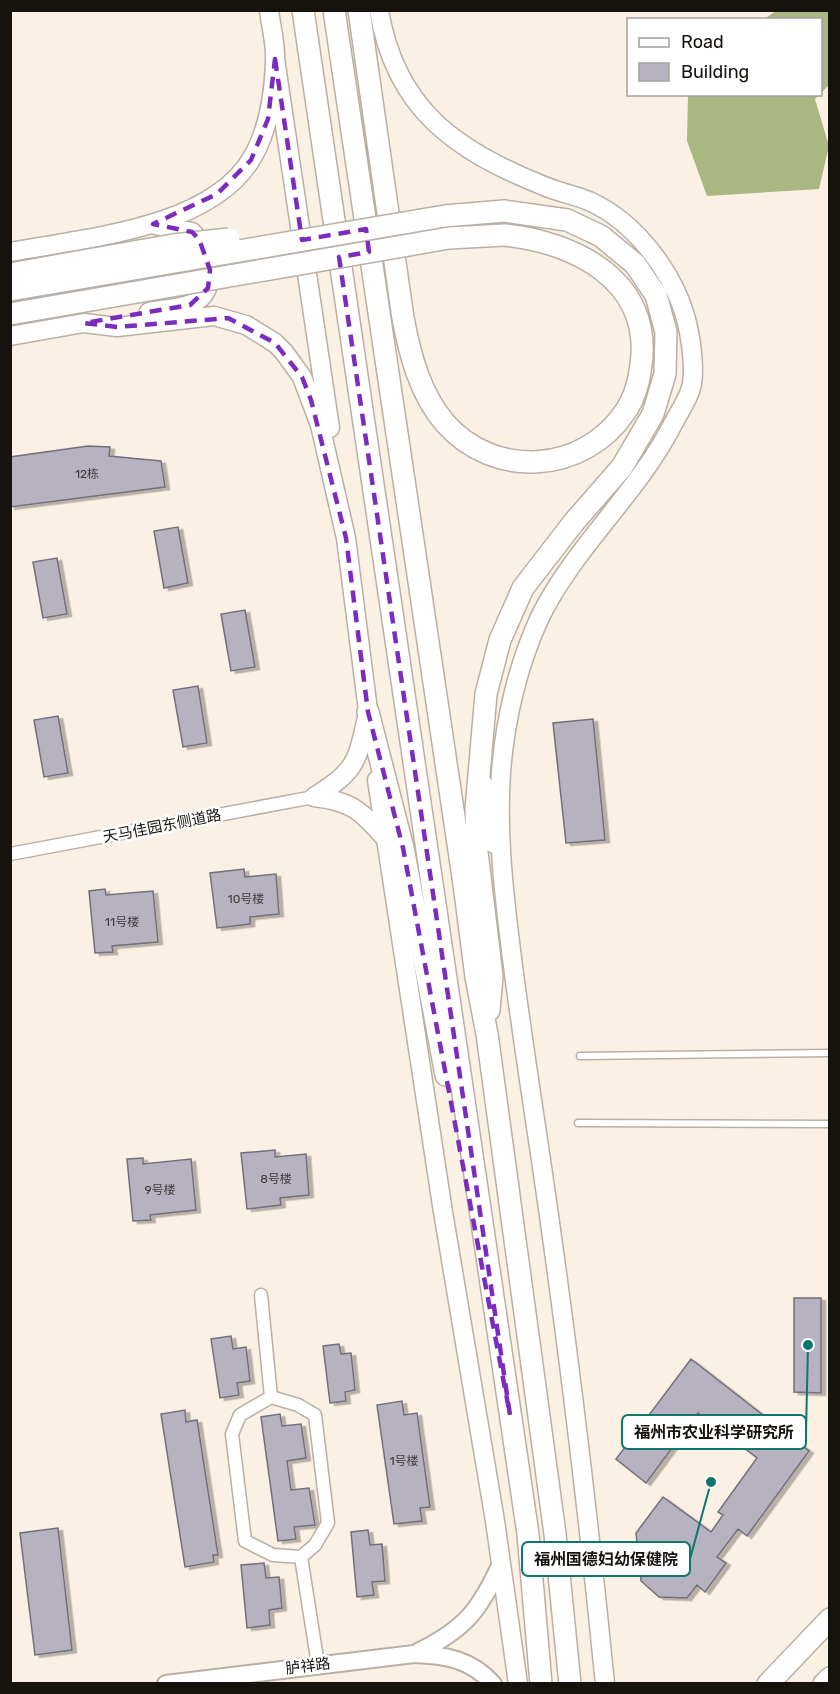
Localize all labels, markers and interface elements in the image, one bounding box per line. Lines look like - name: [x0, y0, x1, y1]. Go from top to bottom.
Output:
- legend: [627, 18, 822, 96]
- text: Road: [681, 31, 724, 53]
- text: Building: [681, 61, 749, 83]
- house number: 12栋: [75, 467, 99, 481]
- street label: 天马佳园东侧道路: [101, 806, 223, 846]
- house number: 10号楼: [228, 892, 264, 906]
- house number: 11号楼: [105, 915, 139, 929]
- house number: 8号楼: [260, 1172, 292, 1186]
- house number: 9号楼: [144, 1183, 176, 1197]
- callout: 福州市农业科学研究所: [622, 1415, 806, 1449]
- text: 福州市农业科学研究所: [634, 1423, 794, 1442]
- house number: 1号楼: [389, 1454, 419, 1468]
- callout: 福州国德妇幼保健院: [522, 1542, 690, 1576]
- text: 福州国德妇幼保健院: [534, 1550, 678, 1569]
- street label: 胪祥路: [285, 1654, 331, 1678]

